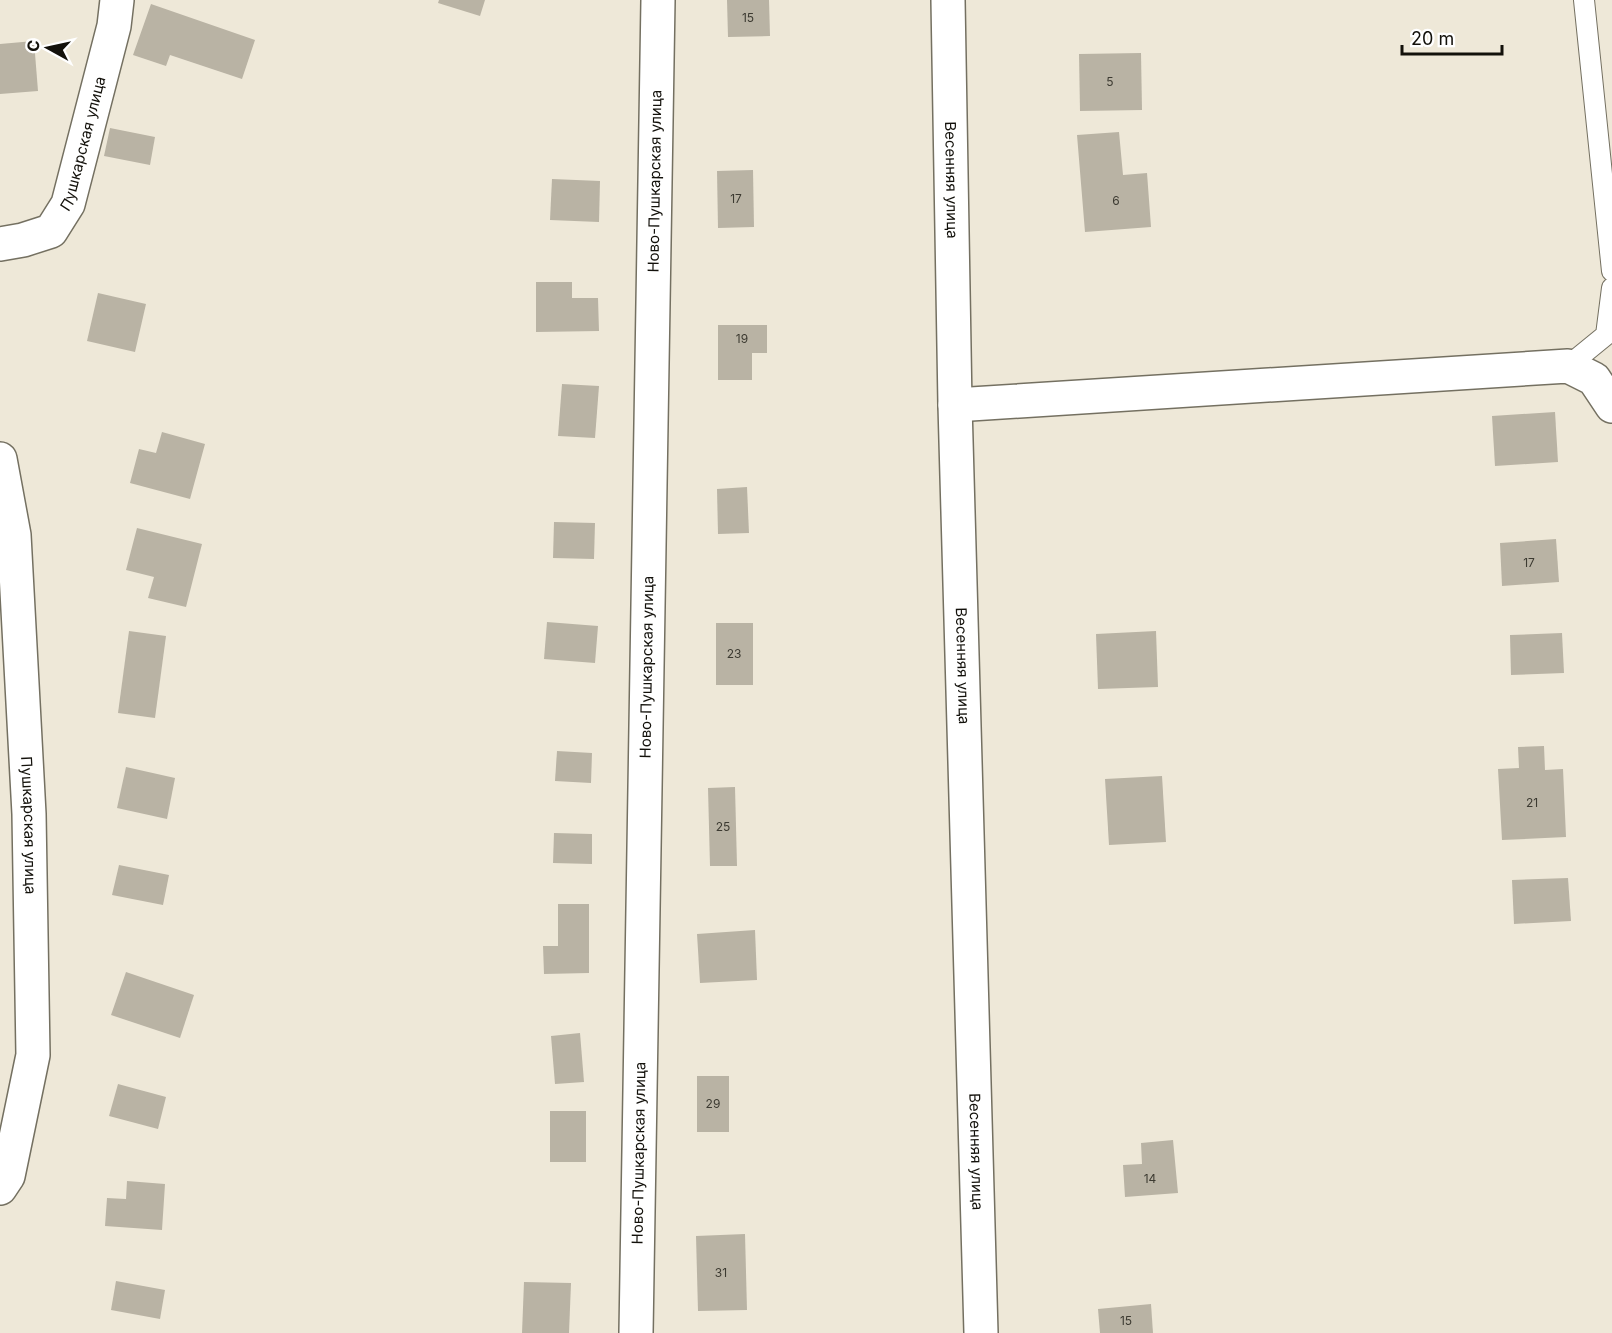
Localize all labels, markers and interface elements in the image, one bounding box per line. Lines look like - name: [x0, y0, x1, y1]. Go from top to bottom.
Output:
- house number: 15: [742, 10, 754, 25]
- north arrow: [18, 18, 78, 78]
- scale bar: [1402, 18, 1502, 56]
- text: 20 m: [1411, 28, 1454, 49]
- text: С: [22, 39, 44, 53]
- street label: Пушкарская улица: [56, 74, 110, 214]
- house number: 5: [1106, 74, 1114, 89]
- street label: Ново-Пушкарская улица: [644, 90, 666, 273]
- street label: Весенняя улица: [941, 121, 962, 239]
- house number: 17: [730, 191, 742, 206]
- house number: 6: [1112, 193, 1120, 208]
- house number: 19: [736, 331, 748, 346]
- house number: 17: [1523, 555, 1535, 570]
- street label: Ново-Пушкарская улица: [635, 576, 657, 759]
- street label: Весенняя улица: [952, 607, 974, 725]
- house number: 23: [727, 646, 741, 661]
- street label: Пушкарская улица: [17, 756, 40, 895]
- house number: 21: [1526, 795, 1538, 810]
- house number: 25: [716, 819, 730, 834]
- street label: Ново-Пушкарская улица: [627, 1062, 649, 1245]
- street label: Весенняя улица: [965, 1093, 988, 1210]
- house number: 29: [706, 1096, 720, 1111]
- house number: 14: [1144, 1171, 1157, 1186]
- house number: 31: [715, 1265, 727, 1280]
- house number: 15: [1120, 1313, 1132, 1328]

